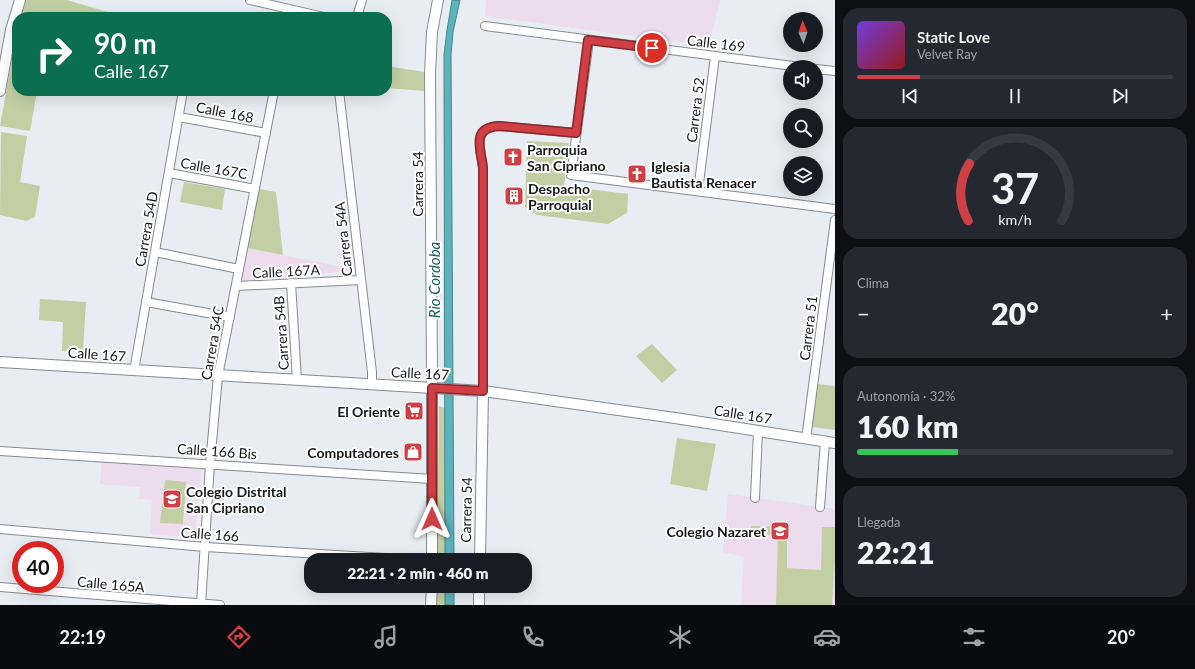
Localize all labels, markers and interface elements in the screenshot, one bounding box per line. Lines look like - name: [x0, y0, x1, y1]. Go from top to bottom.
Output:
- north arrow: [783, 12, 823, 52]
- map controls: [783, 12, 823, 196]
- text: 90 m: [94, 26, 157, 60]
- icon: right: [28, 28, 80, 80]
- text: Static Love: [917, 28, 990, 46]
- pin: [635, 31, 669, 65]
- street label: Calle 169: [686, 31, 746, 55]
- icon: arrive: [641, 37, 663, 59]
- text: Velvet Ray: [917, 46, 977, 62]
- text: Calle 167: [94, 60, 169, 82]
- button: sound: [783, 60, 823, 100]
- street label: Carrera 52: [683, 77, 707, 143]
- icon: previous: [899, 85, 921, 107]
- icon: pause: [1004, 85, 1026, 107]
- icon: next: [1109, 85, 1131, 107]
- street label: Calle 168: [195, 98, 255, 126]
- button: search: [783, 108, 823, 148]
- place label: Parroquia San Cipriano: [527, 141, 606, 174]
- church icon: Parroquia San Cipriano: [502, 146, 524, 168]
- street label: Carrera 54: [409, 151, 426, 217]
- street label: Calle 167C: [179, 154, 249, 182]
- button: layers: [783, 156, 823, 196]
- place label: Iglesia Bautista Renacer: [651, 158, 757, 191]
- church icon: Iglesia Bautista Renacer: [626, 163, 648, 185]
- text: 37: [991, 163, 1039, 213]
- place label: Despacho Parroquial: [528, 180, 592, 213]
- building icon: Despacho Parroquial: [503, 185, 525, 207]
- street label: Carrera 54D: [131, 190, 161, 268]
- street label: Carrera 54A: [331, 200, 355, 277]
- text: km/h: [998, 211, 1032, 228]
- water label: Rio Cordoba: [425, 241, 443, 318]
- street label: Calle 167A: [252, 261, 321, 281]
- text: Clima: [857, 275, 889, 291]
- street label: Carrera 54B: [270, 295, 292, 371]
- street label: Carrera 51: [796, 295, 820, 361]
- text: 20°: [991, 295, 1039, 331]
- text: −: [857, 300, 870, 327]
- text: +: [1160, 300, 1173, 327]
- street label: Carrera 54C: [197, 304, 227, 381]
- street label: Calle 167: [67, 343, 127, 365]
- street label: Calle 167: [390, 363, 450, 383]
- text: Autonomía · 32%: [857, 388, 955, 404]
- supermarket icon: El Oriente: [403, 400, 425, 422]
- street label: Calle 167: [713, 401, 773, 427]
- place label: El Oriente: [337, 403, 401, 420]
- text: 160 km: [857, 408, 958, 444]
- street label: Calle 166 Bis: [176, 440, 258, 462]
- shop icon: Computadores: [402, 441, 424, 463]
- place label: Computadores: [307, 444, 399, 461]
- street label: Carrera 54: [457, 477, 475, 543]
- place label: Colegio Distrital San Cipriano: [186, 483, 287, 516]
- school or university icon: Colegio Distrital San Cipriano: [161, 488, 183, 510]
- position arrow: [411, 498, 453, 540]
- text: Llegada: [857, 514, 901, 530]
- school or university icon: Colegio Nazaret: [769, 520, 791, 542]
- street label: Calle 166: [180, 523, 240, 545]
- place label: Colegio Nazaret: [667, 523, 767, 540]
- text: 22:21: [857, 534, 935, 570]
- speed limit sign: 40: [12, 541, 64, 593]
- text: 22:21 · 2 min · 460 m: [347, 564, 489, 582]
- street label: Calle 165A: [77, 573, 146, 595]
- icon: directions: [225, 623, 253, 651]
- icon: music: [372, 623, 400, 651]
- icon: phone: [519, 623, 547, 651]
- icon: climate: [666, 623, 694, 651]
- icon: car: [813, 623, 841, 651]
- icon: filters: [960, 623, 988, 651]
- text: 22:19: [60, 626, 106, 648]
- text: 20°: [1107, 626, 1135, 648]

